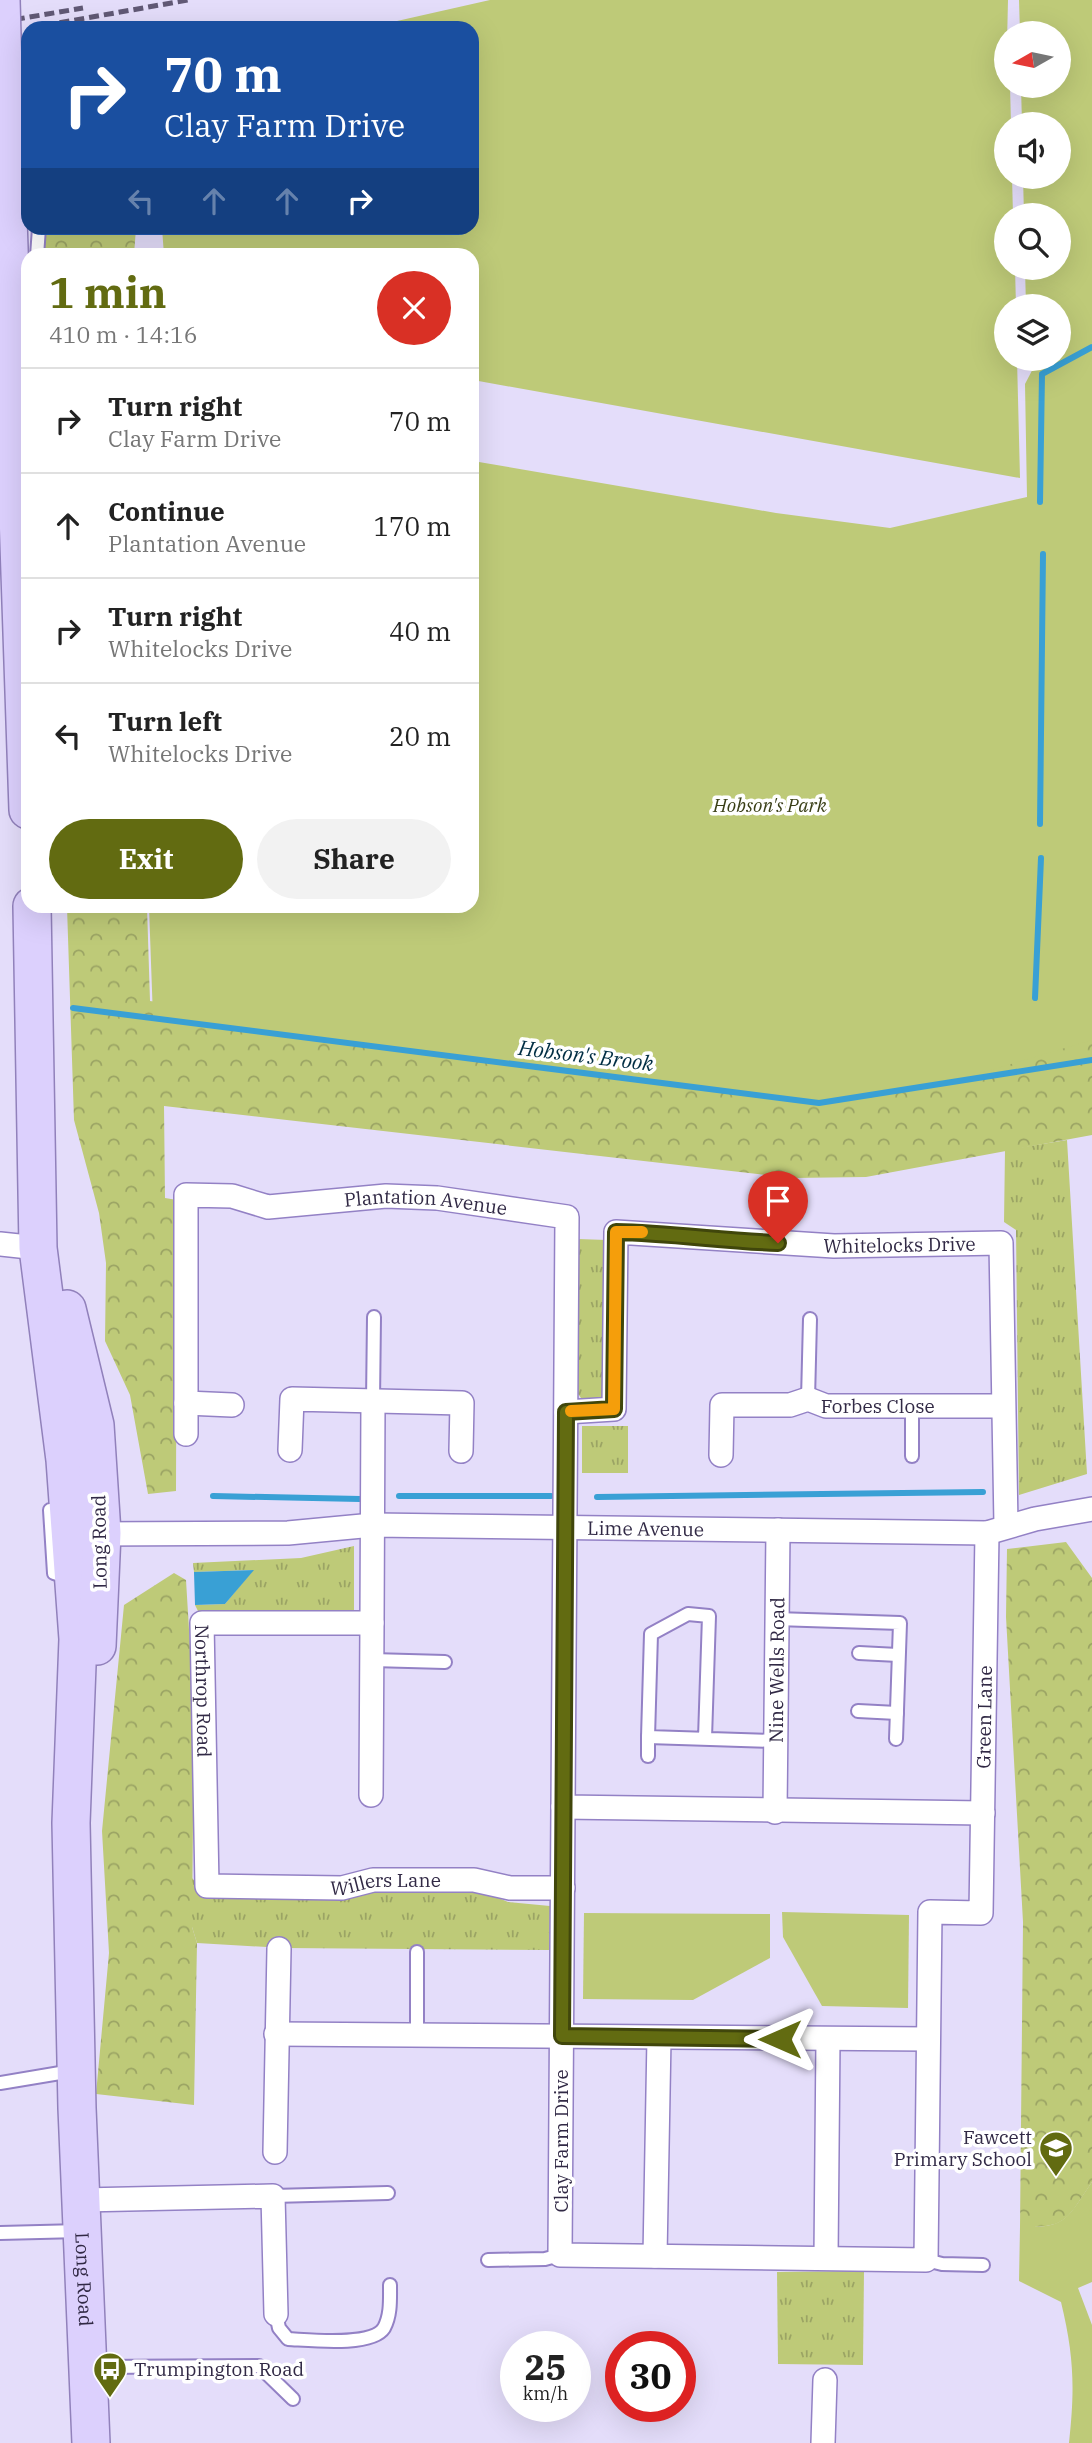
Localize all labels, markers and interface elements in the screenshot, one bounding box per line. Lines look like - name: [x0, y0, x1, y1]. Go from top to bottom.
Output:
- north arrow: [994, 21, 1071, 98]
- map controls: [994, 21, 1071, 371]
- text: 70 m: [164, 42, 282, 105]
- icon: right: [49, 49, 140, 140]
- text: Clay Farm Drive: [164, 104, 405, 146]
- button: sound: [994, 112, 1071, 189]
- icon: left: [122, 182, 160, 220]
- icon: ahead: [195, 182, 233, 220]
- icon: ahead: [268, 182, 306, 220]
- icon: right: [341, 182, 379, 220]
- button: search: [994, 203, 1071, 280]
- text: 1 min: [49, 265, 167, 320]
- button: close: [377, 271, 451, 345]
- button: layers: [994, 294, 1071, 371]
- text: 410 m · 14:16: [49, 319, 198, 349]
- text: Turn right: [108, 389, 242, 423]
- icon: right: [49, 402, 87, 440]
- text: 70 m: [389, 404, 451, 438]
- text: Clay Farm Drive: [108, 423, 281, 453]
- text: Continue: [108, 494, 225, 528]
- icon: ahead: [49, 507, 87, 545]
- text: 170 m: [373, 509, 451, 543]
- text: Plantation Avenue: [108, 528, 306, 558]
- text: Turn right: [108, 599, 242, 633]
- icon: right: [49, 612, 87, 650]
- text: 40 m: [389, 614, 451, 648]
- text: Whitelocks Drive: [108, 633, 292, 663]
- text: Turn left: [108, 704, 222, 738]
- icon: left: [49, 717, 87, 755]
- text: 20 m: [389, 719, 451, 753]
- text: Whitelocks Drive: [108, 738, 292, 768]
- park label: Hobson's Park: [712, 793, 828, 817]
- button: Exit: [49, 819, 243, 899]
- button: Share: [257, 819, 451, 899]
- water label: Hobson's Brook: [516, 1033, 656, 1077]
- pin: [748, 1171, 808, 1243]
- icon: arrive: [759, 1182, 797, 1220]
- street label: Plantation Avenue: [343, 1184, 509, 1220]
- street label: Whitelocks Drive: [822, 1231, 976, 1258]
- street label: Forbes Close: [821, 1394, 935, 1418]
- street label: Long Road: [86, 1495, 112, 1589]
- street label: Lime Avenue: [587, 1516, 704, 1541]
- street label: Nine Wells Road: [764, 1597, 789, 1743]
- street label: Northrop Road: [190, 1624, 217, 1758]
- street label: Green Lane: [971, 1665, 997, 1769]
- street label: Willers Lane: [330, 1868, 441, 1900]
- position arrow: [743, 2002, 817, 2076]
- street label: Clay Farm Drive: [549, 2069, 573, 2213]
- place label: Fawcett Primary School: [894, 2125, 1032, 2171]
- school or university icon: Fawcett Primary School: [1037, 2129, 1075, 2178]
- street label: Long Road: [70, 2232, 98, 2327]
- speed limit sign: 30: [605, 2331, 696, 2422]
- text: 25: [524, 2344, 567, 2390]
- bus stop icon: Trumpington Road: [91, 2350, 129, 2399]
- place label: Trumpington Road: [134, 2357, 304, 2381]
- text: km/h: [523, 2382, 568, 2405]

